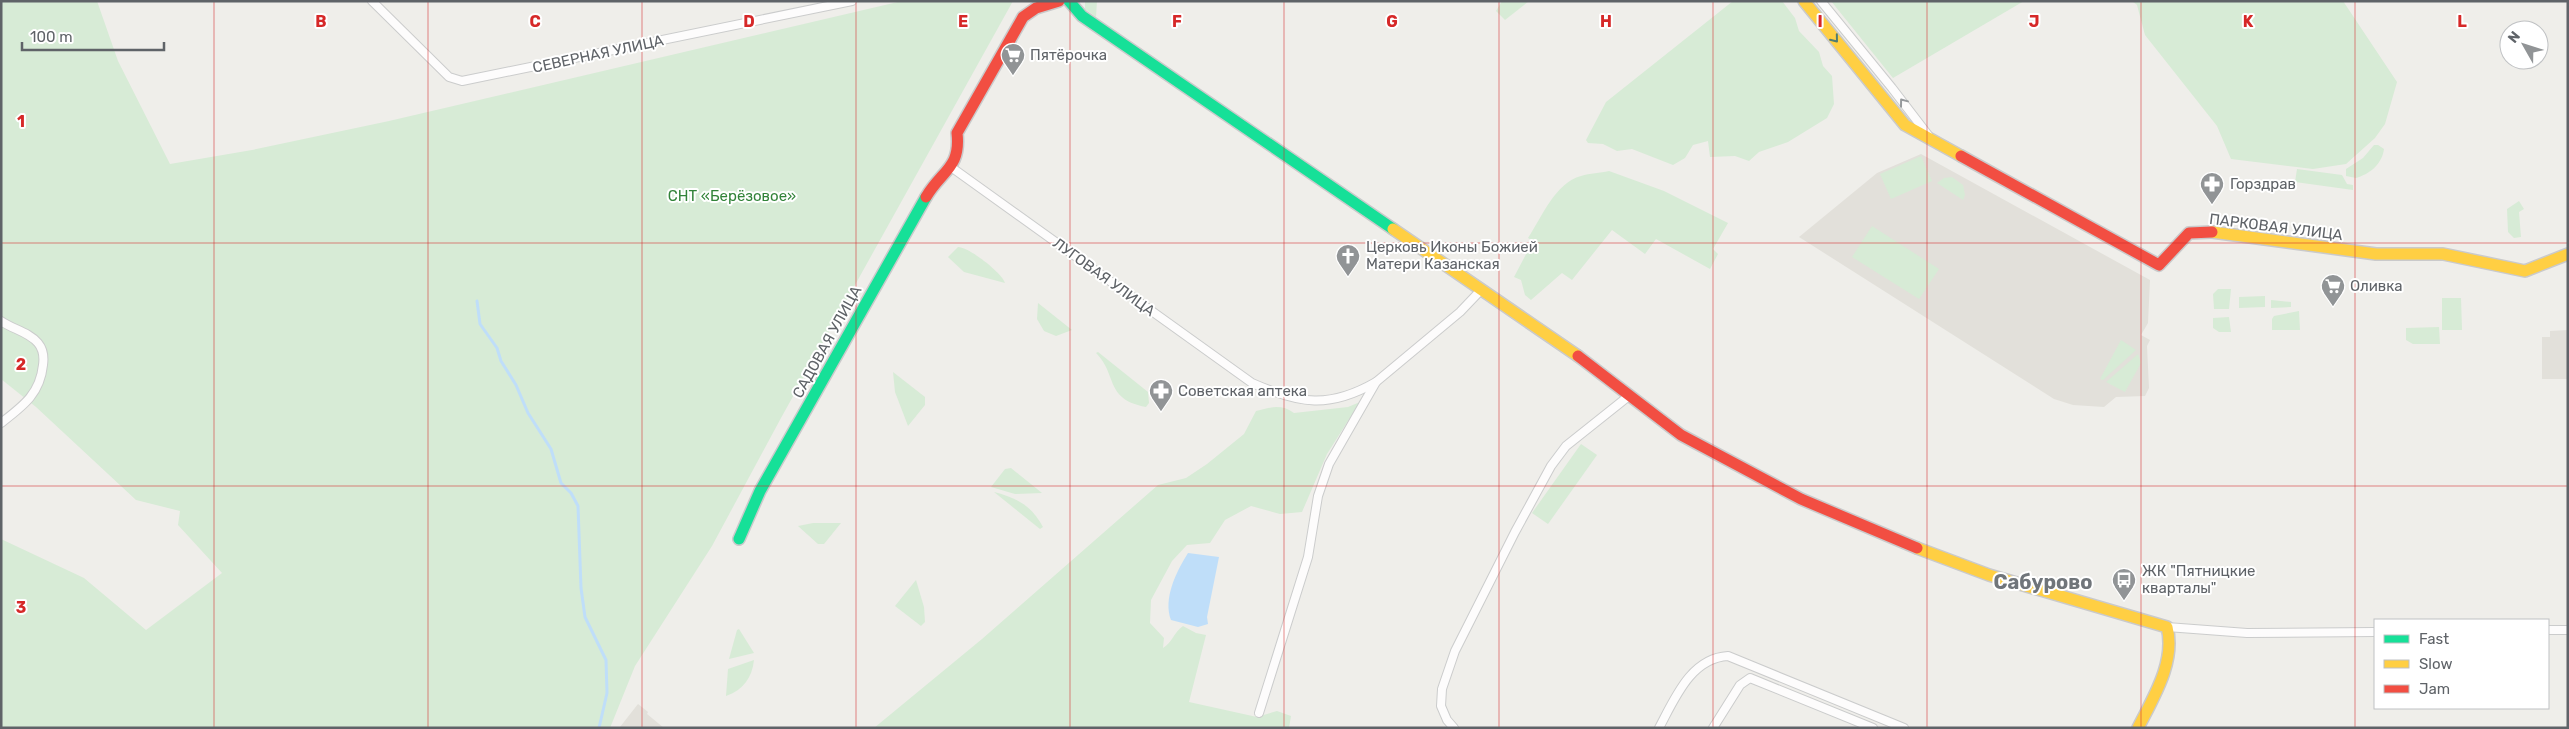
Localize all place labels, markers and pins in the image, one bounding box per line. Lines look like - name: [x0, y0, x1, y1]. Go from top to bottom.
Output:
- supermarket icon: Пятёрочка: [1000, 42, 1026, 76]
- place label: Пятёрочка: [1030, 46, 1107, 64]
- pharmacy icon: Горздрав: [2199, 171, 2225, 205]
- place label: Горздрав: [2230, 175, 2296, 193]
- place label: Церковь Иконы Божией Матери Казанская: [1366, 238, 1538, 273]
- church icon: Церковь Иконы Божией Матери Казанская: [1335, 243, 1361, 277]
- supermarket icon: Оливка: [2320, 273, 2346, 307]
- place label: Оливка: [2350, 277, 2403, 295]
- pharmacy icon: Советская аптека: [1148, 378, 1174, 412]
- place label: Советская аптека: [1178, 382, 1307, 400]
- place label: ЖК "Пятницкие кварталы": [2142, 562, 2255, 597]
- bus stop icon: ЖК "Пятницкие кварталы": [2111, 567, 2137, 601]

